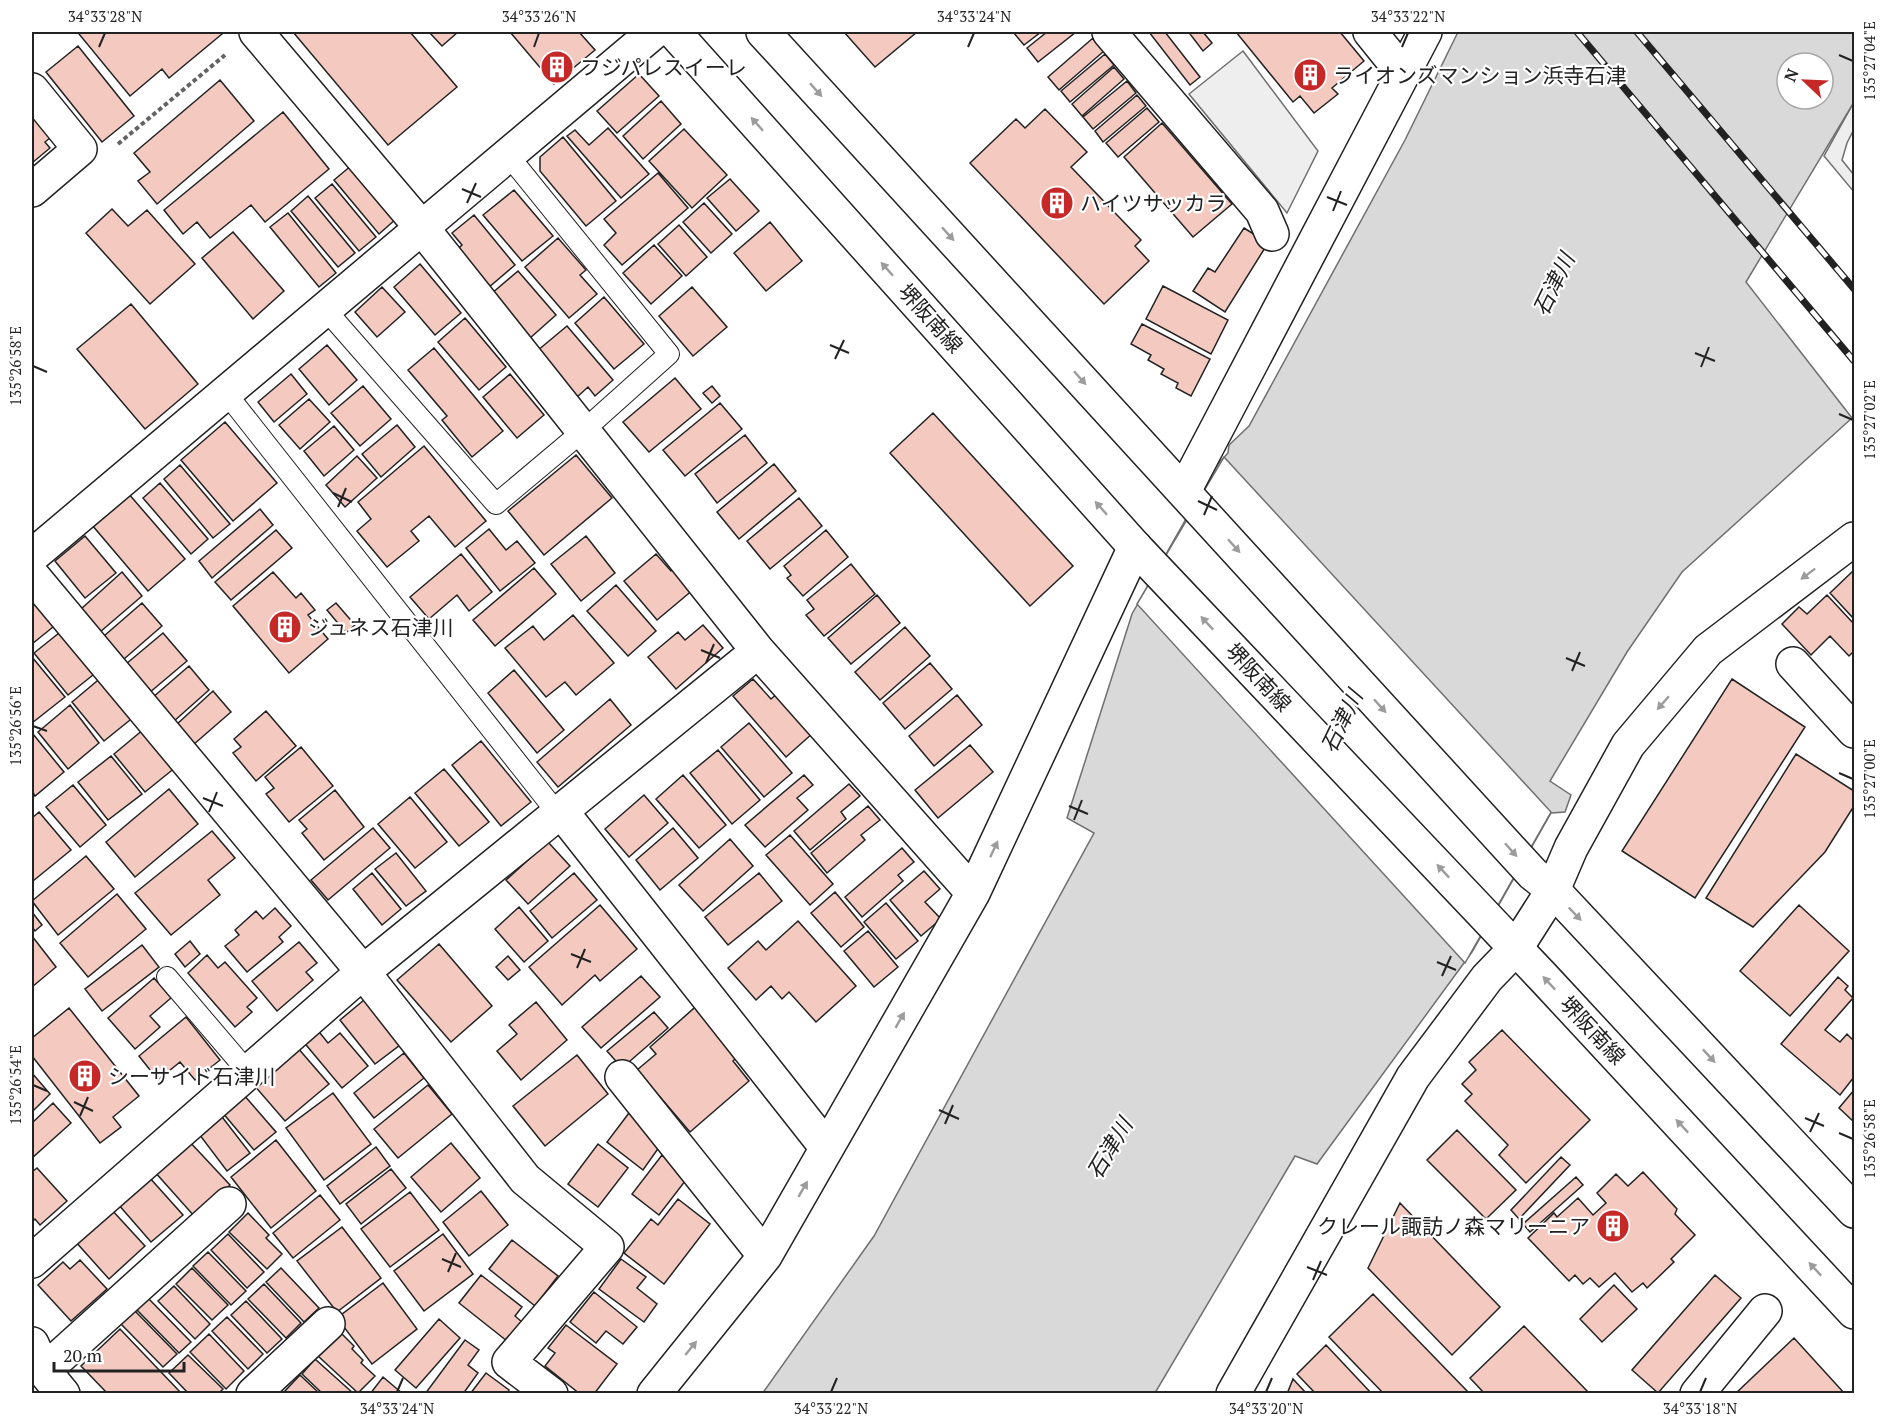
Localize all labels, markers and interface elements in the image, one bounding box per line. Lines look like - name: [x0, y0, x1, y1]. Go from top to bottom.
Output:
- text: 34°33'28"N: [68, 6, 142, 26]
- text: 34°33'26"N: [502, 6, 576, 26]
- text: 34°33'24"N: [937, 6, 1011, 26]
- text: 34°33'22"N: [1371, 6, 1445, 26]
- text: 135°27'04"E: [1859, 21, 1879, 101]
- building icon: フジパレスイーレ: [539, 49, 575, 85]
- north arrow: [1775, 51, 1835, 111]
- place label: フジパレスイーレ: [580, 53, 747, 81]
- building icon: ライオンズマンション浜寺石津: [1292, 57, 1328, 93]
- place label: ライオンズマンション浜寺石津: [1333, 61, 1627, 89]
- text: N: [1779, 65, 1804, 85]
- one-way arrow: [809, 83, 823, 97]
- one-way arrow: [751, 117, 764, 132]
- building icon: ハイツサッカラ: [1039, 185, 1075, 221]
- place label: ハイツサッカラ: [1080, 189, 1227, 217]
- one-way arrow: [941, 226, 954, 241]
- water label: 石津川: [1525, 246, 1581, 320]
- one-way arrow: [881, 262, 894, 277]
- street label: 堺阪南線: [892, 277, 970, 359]
- text: 135°26'58"E: [5, 326, 25, 406]
- one-way arrow: [1073, 370, 1086, 385]
- text: 135°27'02"E: [1859, 380, 1879, 460]
- one-way arrow: [1094, 501, 1108, 516]
- one-way arrow: [1227, 539, 1241, 554]
- one-way arrow: [1800, 568, 1816, 581]
- building icon: ジュネス石津川: [267, 609, 303, 645]
- place label: ジュネス石津川: [308, 613, 454, 641]
- one-way arrow: [1201, 616, 1215, 630]
- street label: 堺阪南線: [1220, 637, 1298, 717]
- water label: 石津川: [1313, 683, 1369, 757]
- text: 135°26'56"E: [5, 686, 25, 766]
- one-way arrow: [1657, 695, 1670, 710]
- one-way arrow: [1373, 698, 1386, 713]
- text: 135°27'00"E: [1859, 739, 1879, 819]
- one-way arrow: [989, 840, 998, 857]
- one-way arrow: [1504, 842, 1517, 857]
- one-way arrow: [1436, 864, 1450, 878]
- one-way arrow: [1568, 906, 1582, 920]
- one-way arrow: [1543, 976, 1557, 990]
- street label: 堺阪南線: [1554, 990, 1632, 1070]
- one-way arrow: [895, 1011, 905, 1028]
- text: 135°26'54"E: [5, 1045, 25, 1125]
- one-way arrow: [1702, 1048, 1715, 1063]
- building icon: シーサイド石津川: [67, 1058, 103, 1094]
- place label: シーサイド石津川: [108, 1062, 276, 1090]
- text: 135°26'58"E: [1859, 1099, 1879, 1179]
- water label: 石津川: [1080, 1111, 1139, 1184]
- one-way arrow: [1676, 1119, 1689, 1134]
- one-way arrow: [798, 1181, 809, 1197]
- building icon: クレール諏訪ノ森マリーニア: [1595, 1208, 1631, 1244]
- place label: クレール諏訪ノ森マリーニア: [1317, 1212, 1590, 1240]
- one-way arrow: [1809, 1262, 1822, 1277]
- scale bar: [54, 1335, 184, 1373]
- one-way arrow: [685, 1340, 698, 1356]
- text: 20 m: [63, 1343, 103, 1367]
- text: 34°33'24"N: [360, 1398, 434, 1418]
- text: 34°33'22"N: [794, 1398, 868, 1418]
- text: 34°33'20"N: [1229, 1398, 1303, 1418]
- text: 34°33'18"N: [1663, 1398, 1737, 1418]

